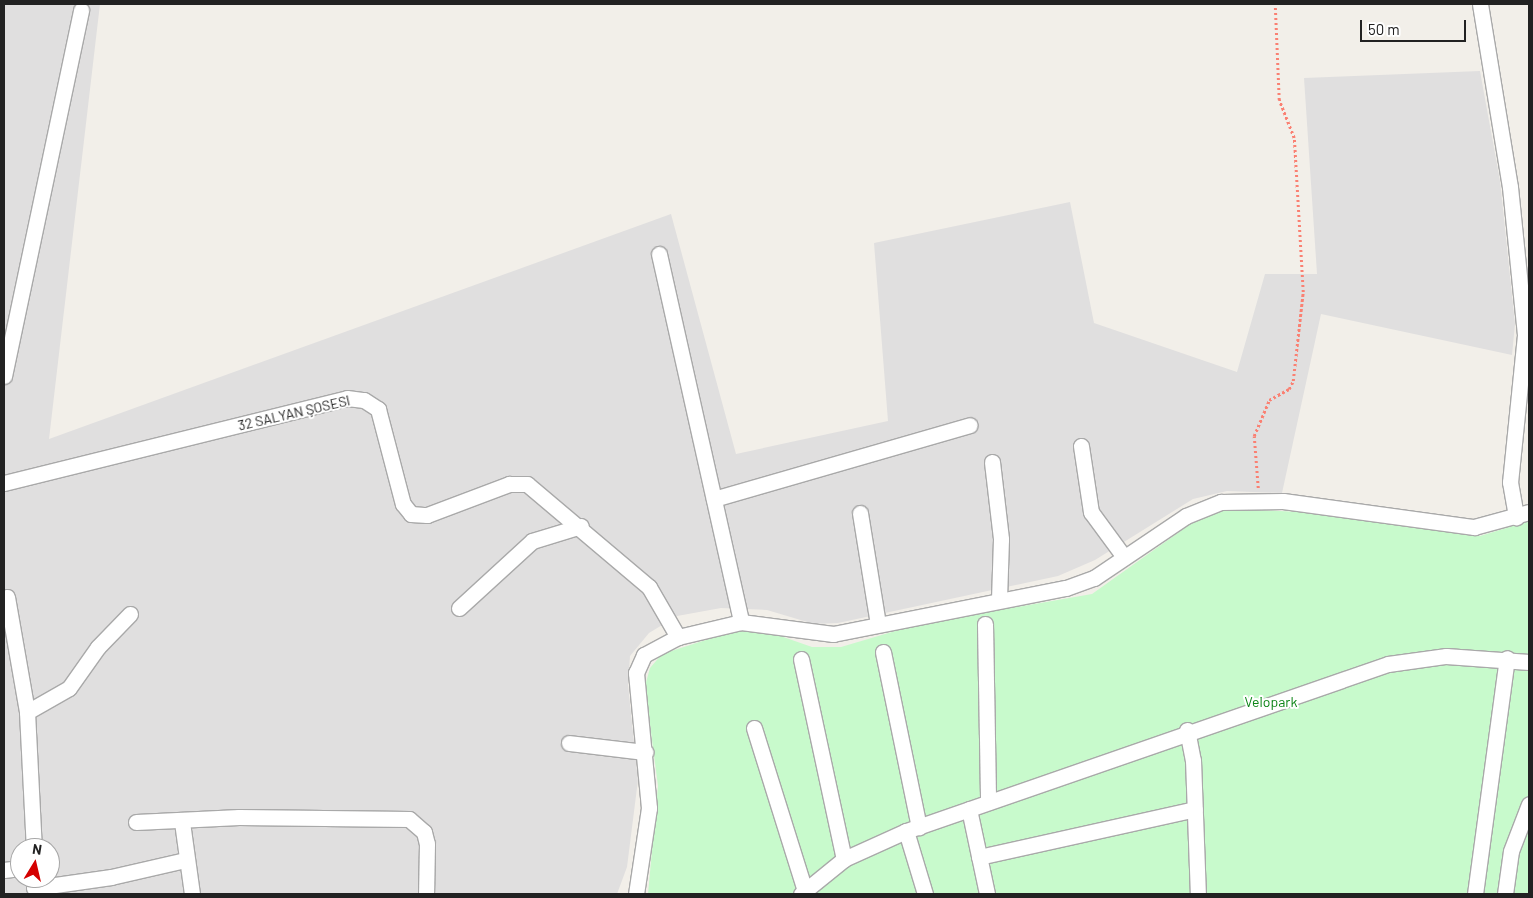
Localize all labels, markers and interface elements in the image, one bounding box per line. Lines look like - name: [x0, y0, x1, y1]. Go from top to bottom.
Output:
- scale bar: [1363, 10, 1469, 42]
- text: 50 m: [1368, 20, 1400, 38]
- street label: 32 SALYAN ŞOSESI: [236, 392, 352, 434]
- park label: Velopark: [1245, 694, 1297, 710]
- north arrow: [10, 838, 60, 888]
- text: N: [31, 840, 43, 858]

